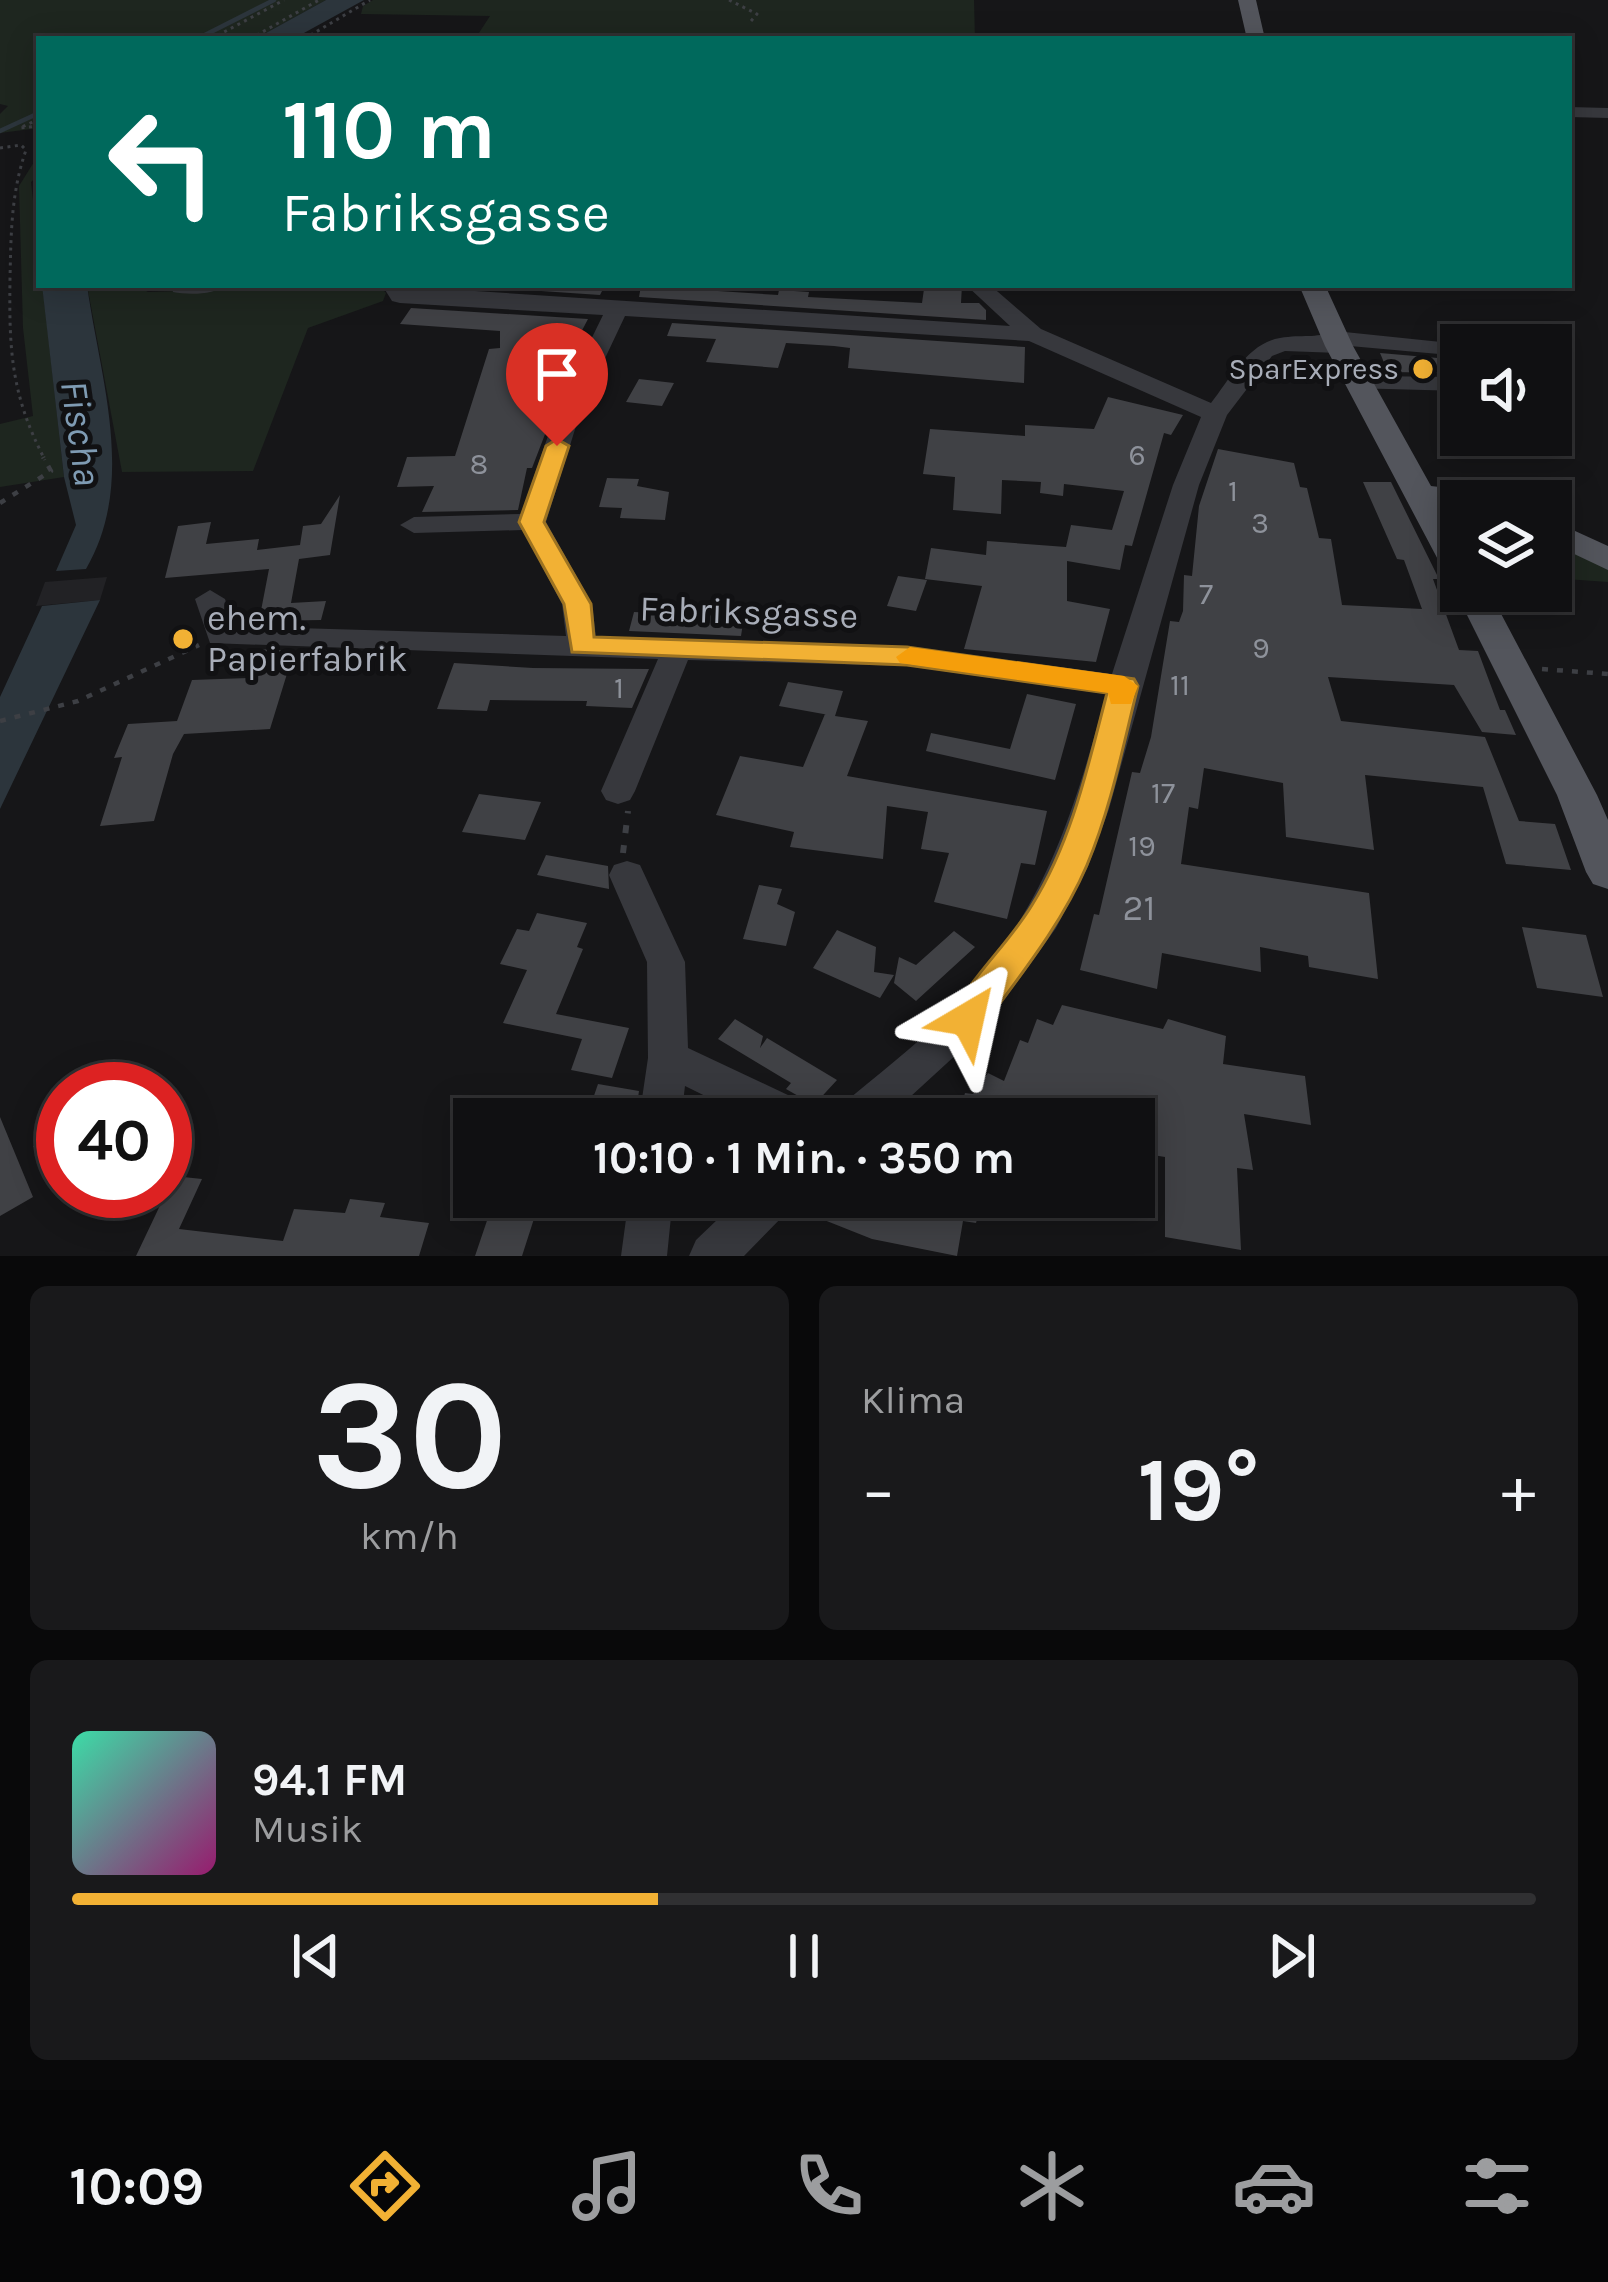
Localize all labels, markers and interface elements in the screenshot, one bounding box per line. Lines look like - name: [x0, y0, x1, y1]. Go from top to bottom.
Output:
- text: 110 m: [282, 81, 496, 179]
- icon: left: [84, 84, 240, 240]
- text: Fabriksgasse: [282, 181, 610, 245]
- pin: [506, 323, 608, 446]
- map controls: [1440, 324, 1572, 612]
- button: sound: [1440, 324, 1572, 456]
- icon: arrive: [524, 341, 590, 407]
- place label: SparExpress: [1228, 351, 1399, 387]
- marker: SparExpress: [1410, 356, 1436, 382]
- water label: Fischa: [51, 377, 111, 489]
- house number: 6: [1128, 437, 1146, 473]
- house number: 8: [470, 446, 488, 482]
- house number: 1: [1228, 473, 1238, 509]
- button: layers: [1440, 480, 1572, 612]
- house number: 3: [1251, 505, 1269, 541]
- house number: 7: [1199, 576, 1213, 612]
- street label: Fabriksgasse: [639, 587, 859, 637]
- place label: ehem. Papierfabrik: [207, 597, 408, 680]
- marker: ehem. Papierfabrik: [170, 626, 196, 652]
- house number: 9: [1252, 630, 1270, 666]
- house number: 11: [1170, 667, 1190, 703]
- house number: 1: [614, 670, 624, 706]
- house number: 17: [1151, 775, 1175, 811]
- house number: 19: [1128, 828, 1156, 864]
- house number: 21: [1123, 887, 1155, 929]
- position arrow: [905, 956, 1031, 1082]
- speed limit sign: 40: [36, 1062, 192, 1218]
- text: 10:10 · 1 Min. · 350 m: [593, 1132, 1015, 1184]
- text: 30: [312, 1344, 507, 1526]
- text: Klima: [861, 1377, 965, 1423]
- text: 19°: [1138, 1437, 1259, 1543]
- text: −: [861, 1451, 896, 1529]
- text: +: [1501, 1451, 1536, 1529]
- text: km/h: [360, 1513, 459, 1559]
- text: 94.1 FM: [252, 1754, 407, 1806]
- text: Musik: [252, 1806, 363, 1852]
- icon: previous: [283, 1923, 349, 1989]
- icon: pause: [771, 1923, 837, 1989]
- icon: next: [1259, 1923, 1325, 1989]
- icon: directions: [343, 2144, 427, 2228]
- icon: music: [565, 2144, 649, 2228]
- icon: phone: [787, 2144, 871, 2228]
- icon: climate: [1010, 2144, 1094, 2228]
- icon: car: [1232, 2144, 1316, 2228]
- icon: filters: [1455, 2144, 1539, 2228]
- text: 10:09: [69, 2154, 204, 2218]

